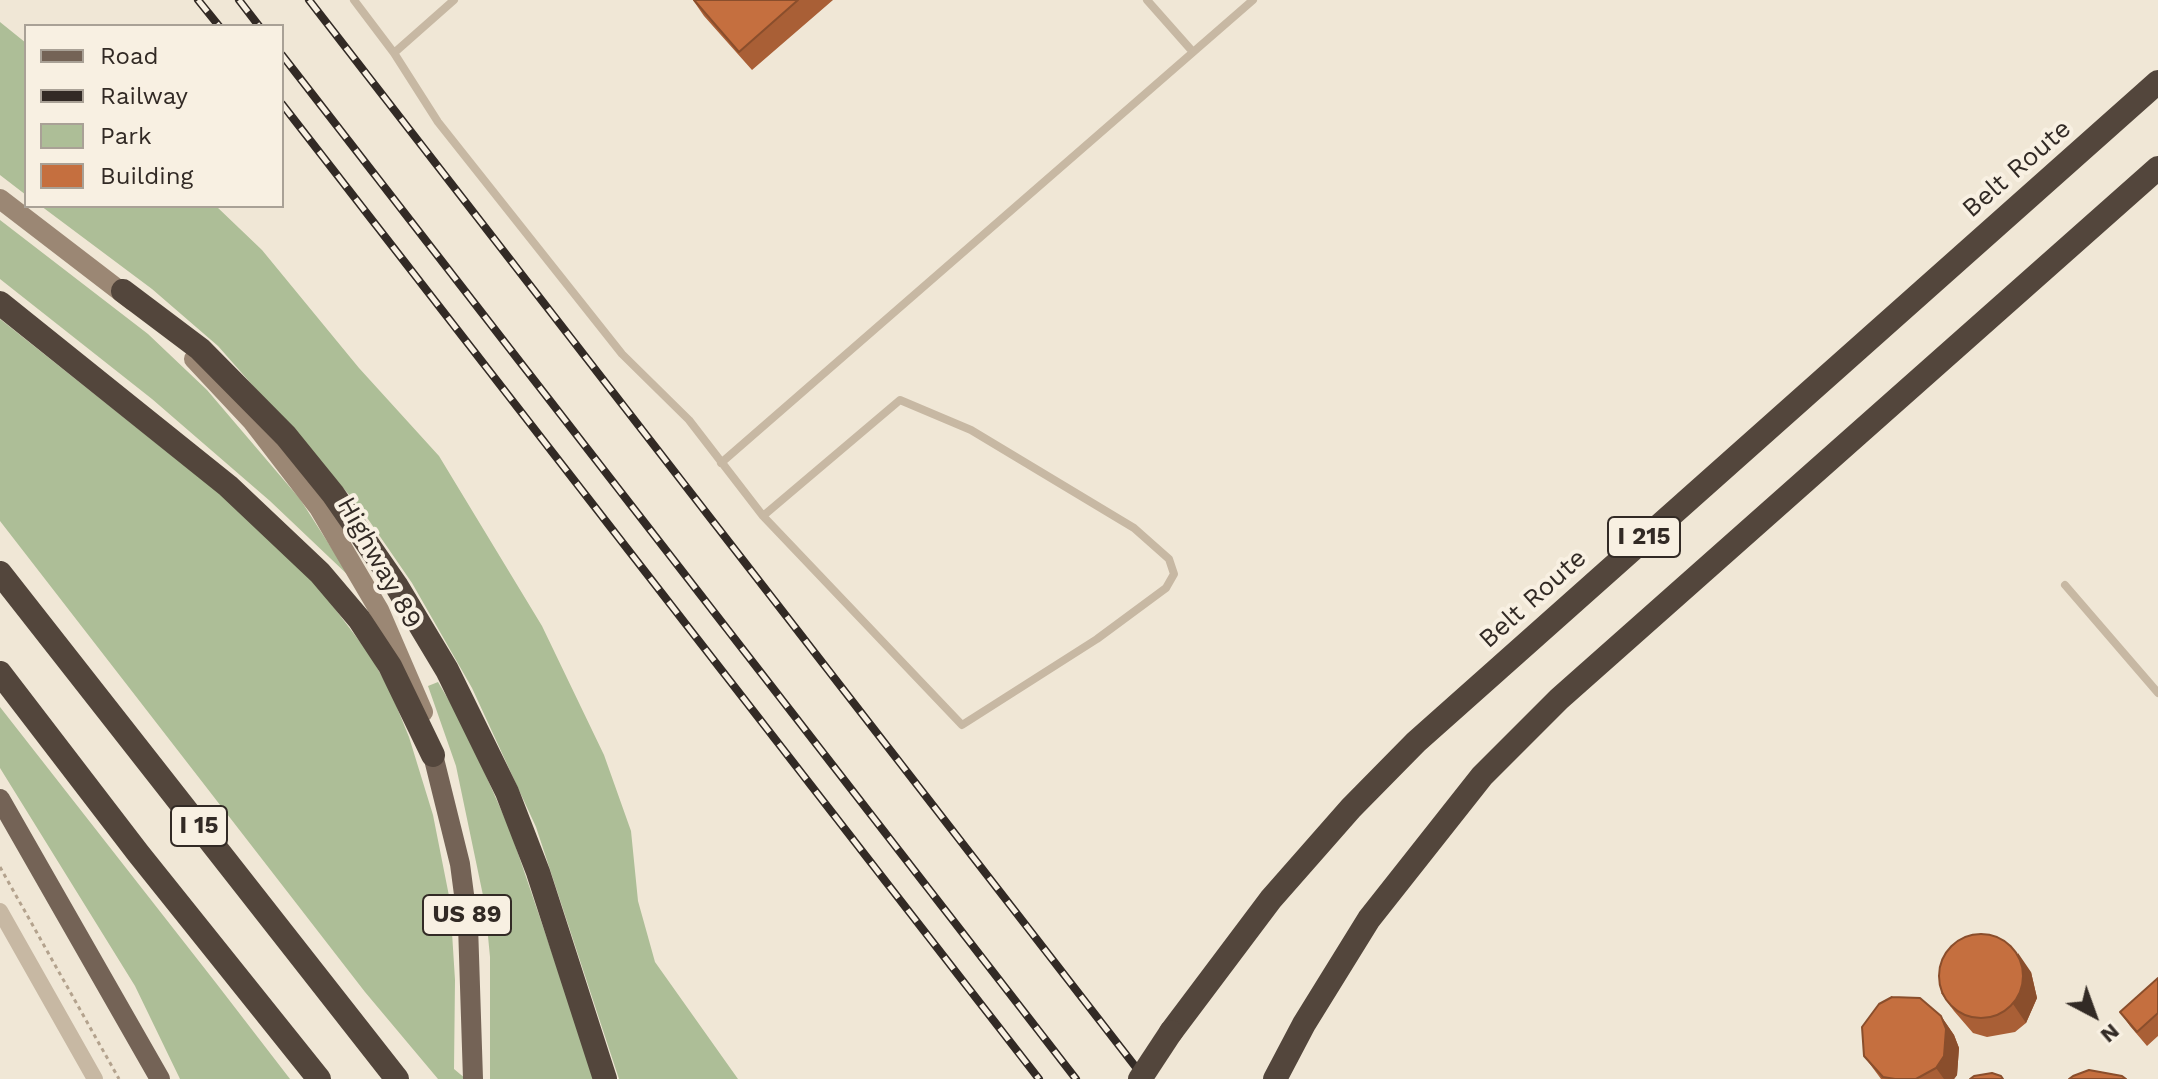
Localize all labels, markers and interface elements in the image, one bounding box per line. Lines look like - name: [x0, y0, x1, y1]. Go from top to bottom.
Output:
- legend: [24, 24, 284, 208]
- text: Road: [100, 42, 159, 70]
- text: Railway: [100, 82, 188, 110]
- street label: Belt Route: [1956, 113, 2078, 225]
- text: Park: [100, 122, 152, 150]
- text: Building: [100, 162, 193, 190]
- street label: Highway 89: [330, 492, 428, 634]
- road number: I 215: [1608, 517, 1680, 557]
- street label: Belt Route: [1473, 543, 1593, 655]
- road number: I 15: [171, 806, 227, 846]
- road number: US 89: [423, 895, 511, 935]
- north arrow: [2054, 975, 2134, 1055]
- text: N: [2096, 1019, 2124, 1048]

